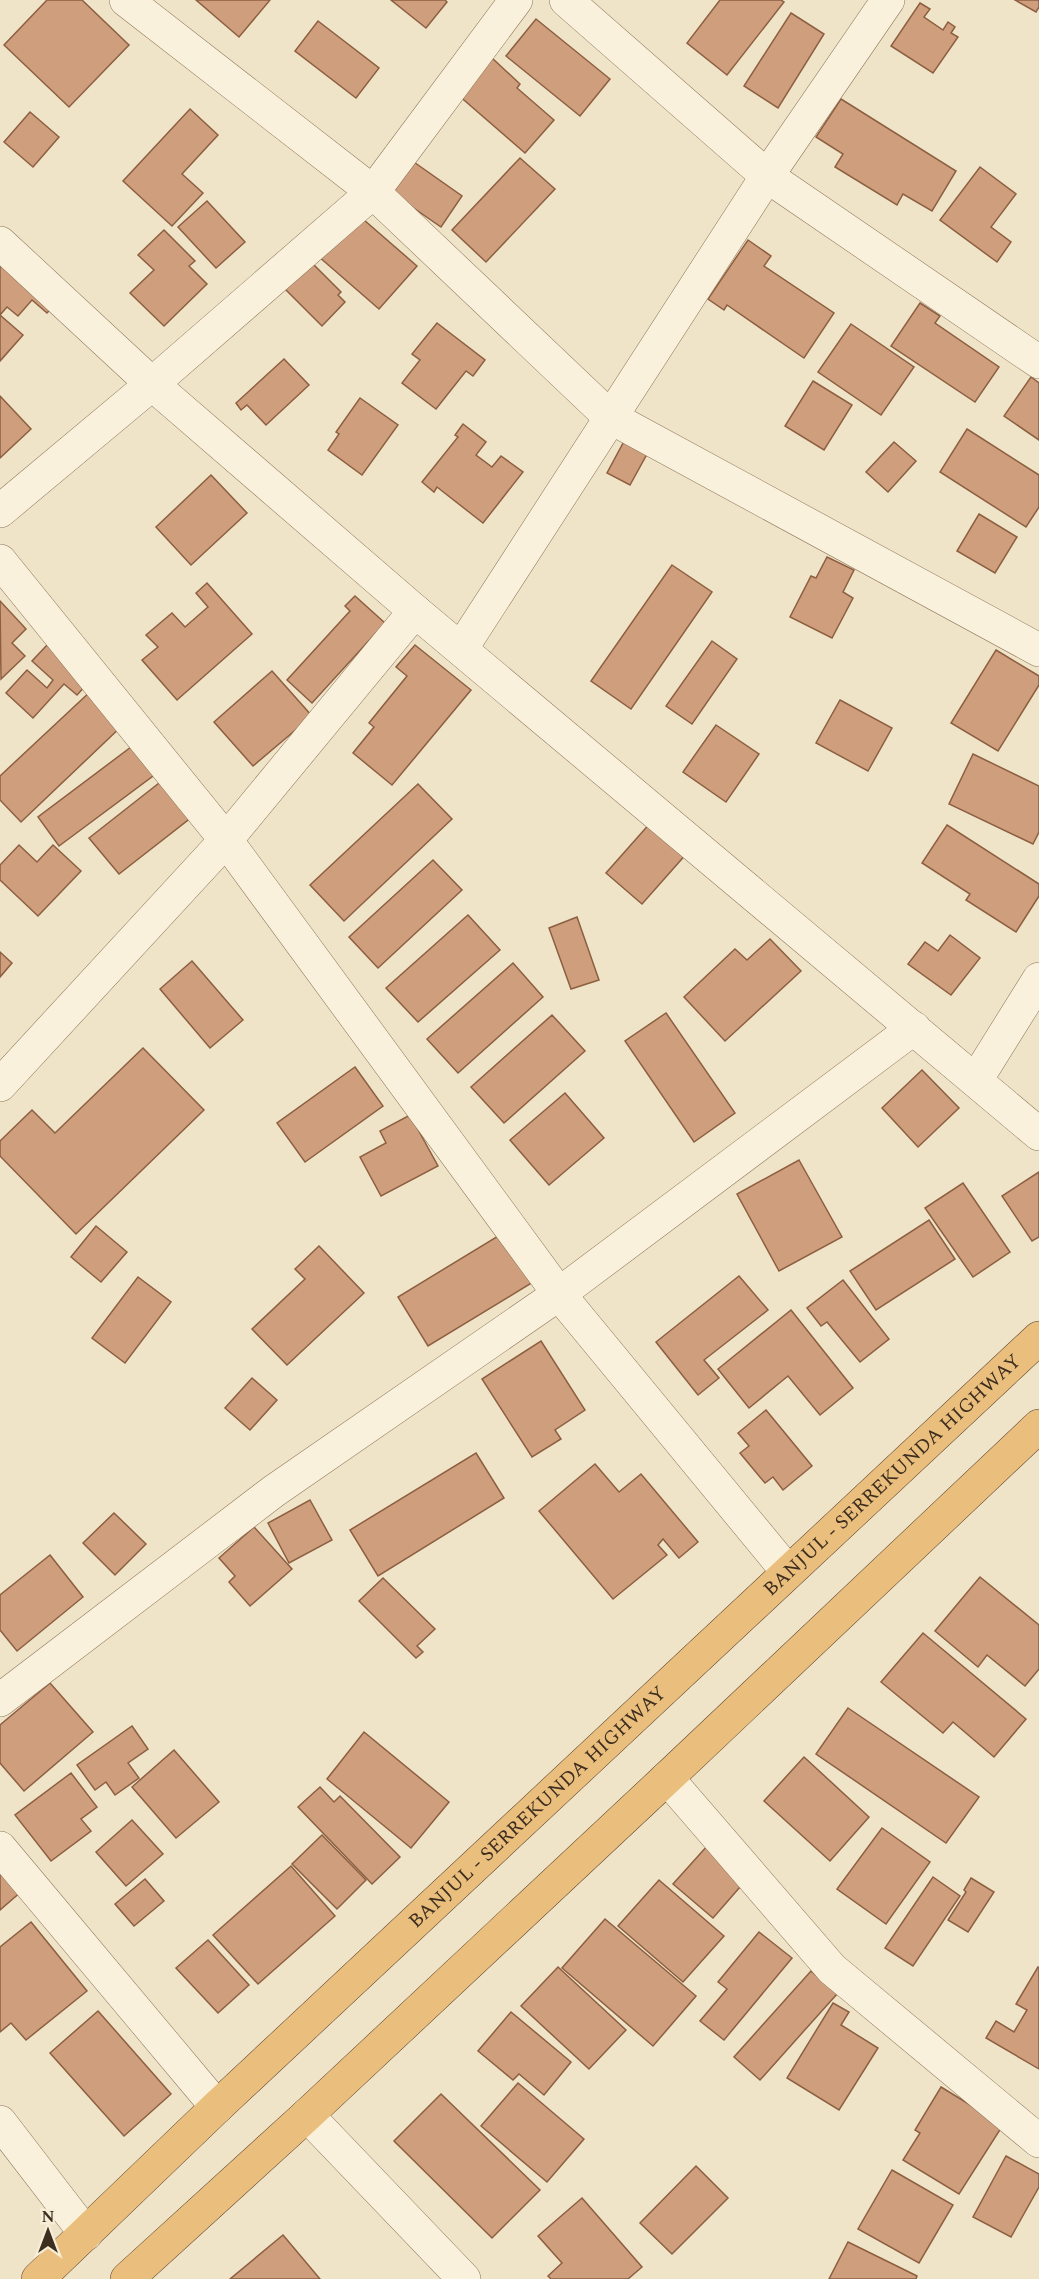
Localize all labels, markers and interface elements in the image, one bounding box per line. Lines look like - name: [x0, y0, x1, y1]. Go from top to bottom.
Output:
- street label: BANJUL - SERREKUNDA HIGHWAY: [756, 1347, 1028, 1604]
- street label: BANJUL - SERREKUNDA HIGHWAY: [402, 1679, 673, 1936]
- north arrow: [18, 2201, 78, 2261]
- text: N: [41, 2205, 55, 2229]

